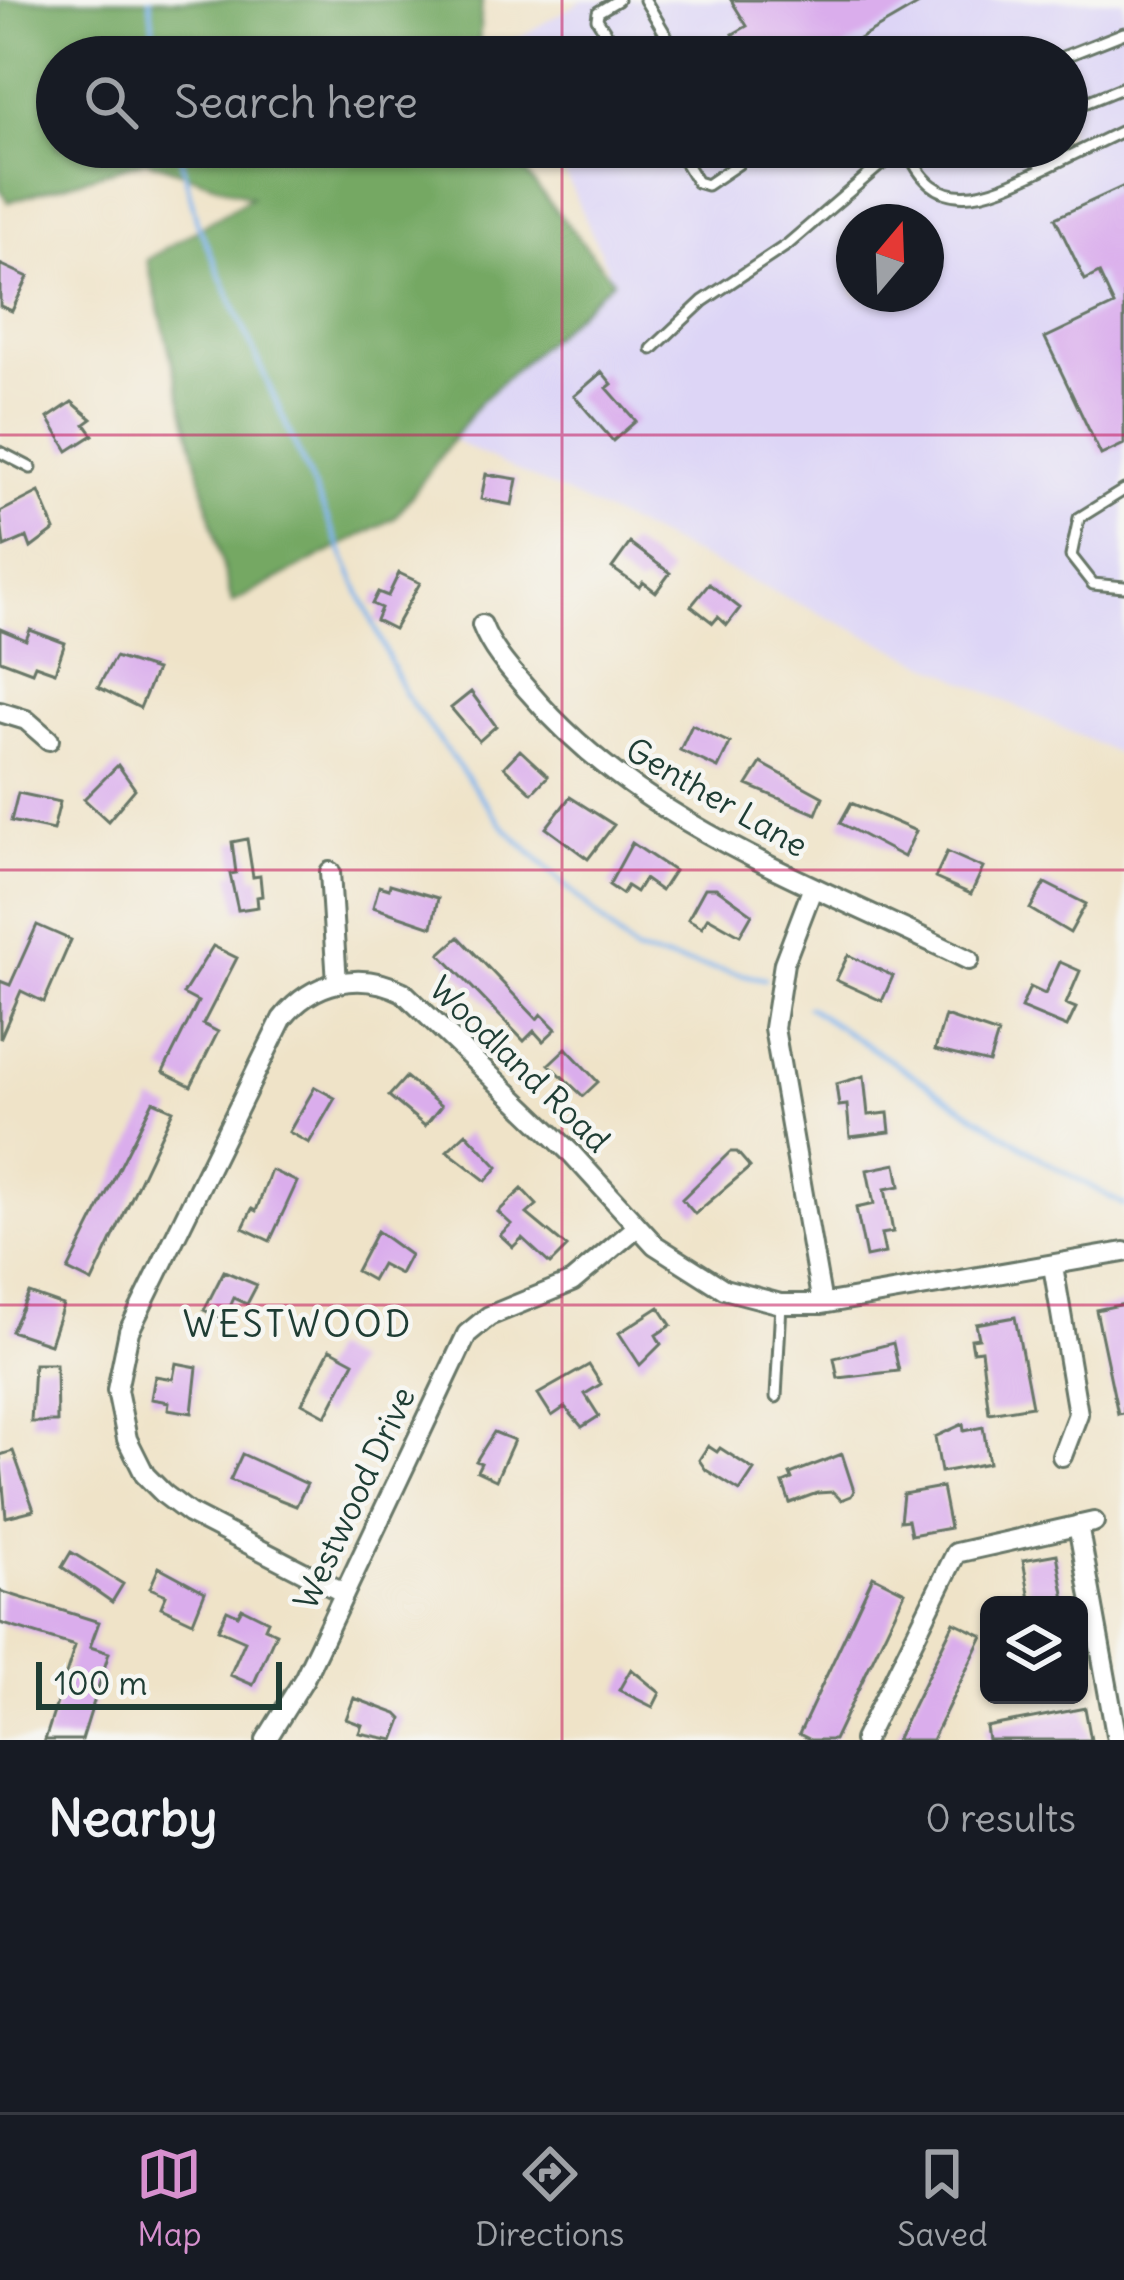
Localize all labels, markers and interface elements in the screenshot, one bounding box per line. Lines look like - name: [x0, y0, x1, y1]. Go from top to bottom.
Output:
- search box: [36, 36, 1088, 168]
- icon: search: [78, 69, 144, 135]
- text: Search here: [174, 74, 418, 130]
- north arrow: [836, 204, 944, 312]
- street label: Genther Lane: [619, 728, 815, 866]
- street label: Woodland Road: [421, 967, 619, 1161]
- district label: WESTWOOD: [183, 1302, 413, 1347]
- street label: Westwood Drive: [284, 1380, 424, 1616]
- map controls: [980, 1596, 1088, 1704]
- button: layers: [980, 1596, 1088, 1704]
- scale bar: [36, 1656, 282, 1709]
- text: 100 m: [54, 1662, 147, 1704]
- text: Nearby: [48, 1786, 217, 1850]
- text: 0 results: [925, 1794, 1076, 1843]
- tab: Map: [136, 2141, 202, 2255]
- tab: Directions: [475, 2141, 624, 2255]
- tab: Saved: [897, 2141, 988, 2255]

